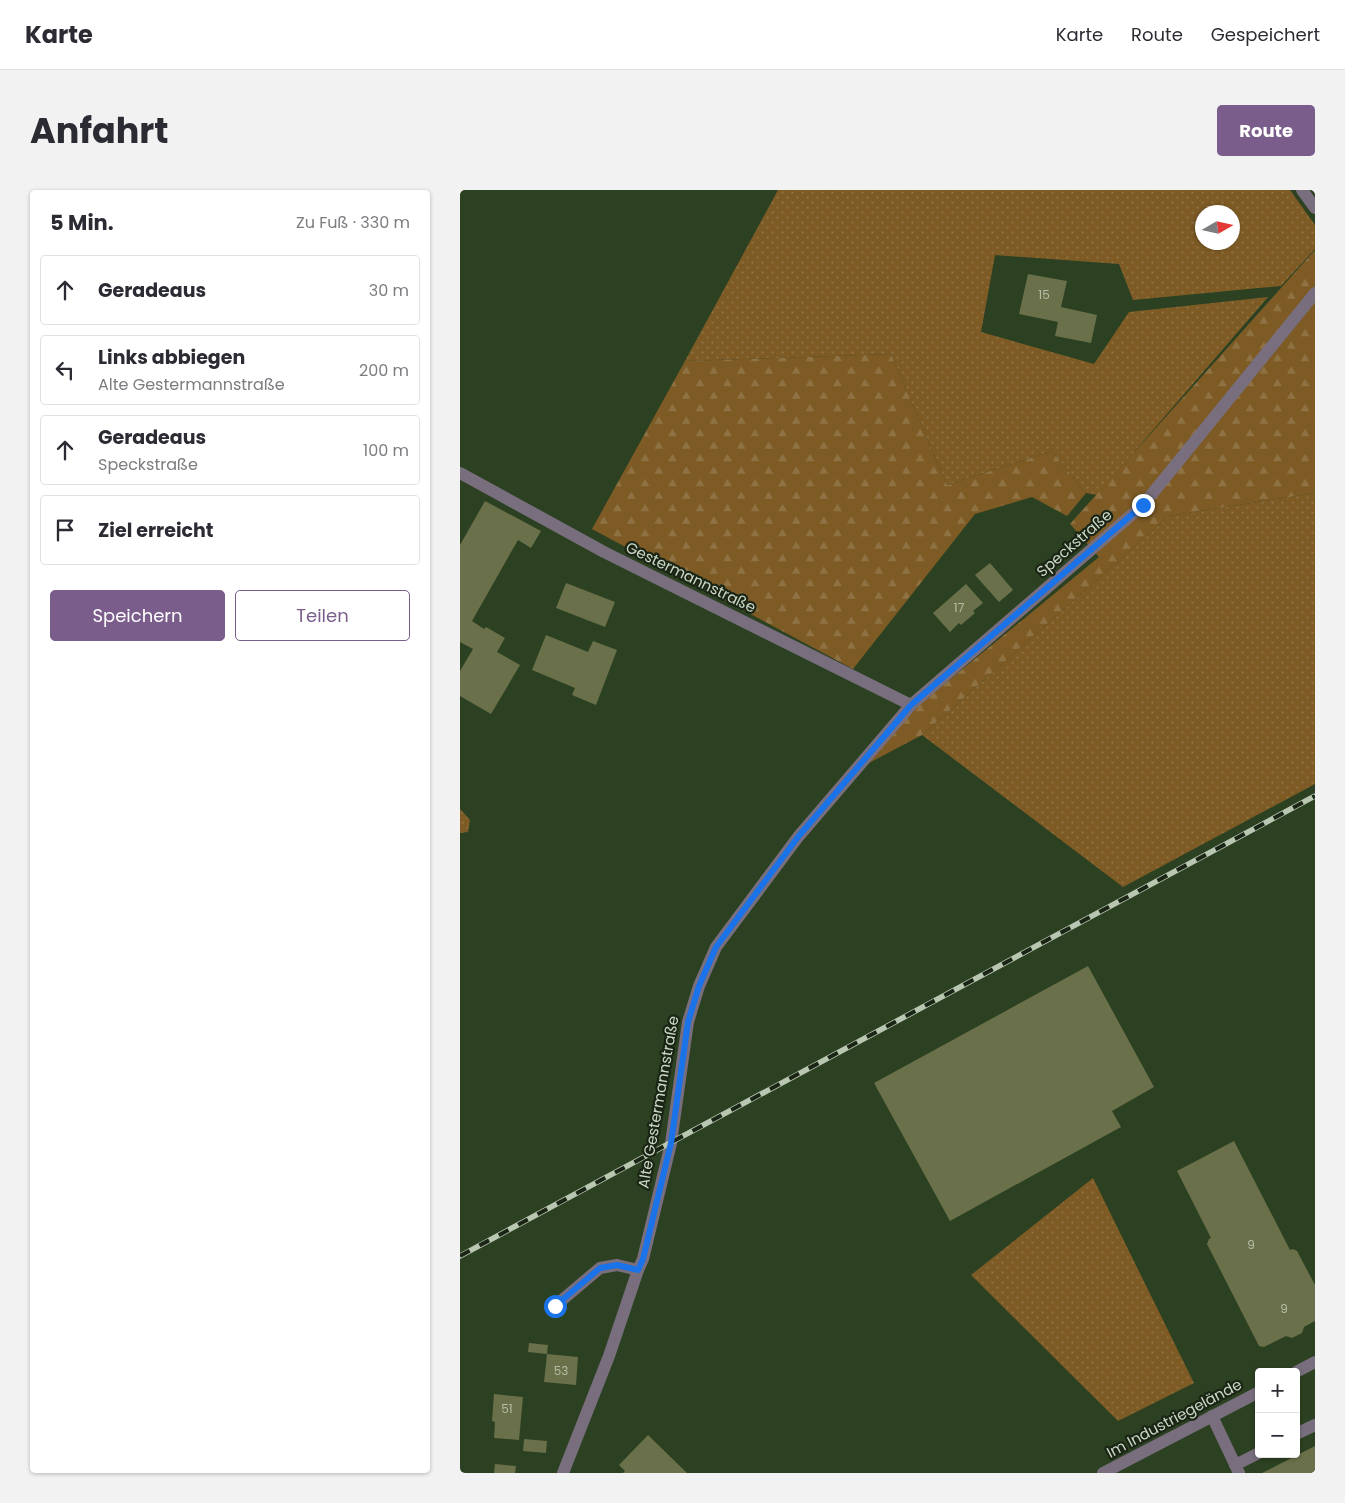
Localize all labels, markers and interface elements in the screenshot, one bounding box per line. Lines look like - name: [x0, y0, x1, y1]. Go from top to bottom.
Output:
- text: Karte: [25, 18, 93, 51]
- text: Karte: [1056, 22, 1103, 47]
- text: Route: [1131, 22, 1183, 47]
- text: Gespeichert: [1211, 22, 1320, 47]
- button: Route: [1217, 105, 1315, 156]
- text: Anfahrt: [30, 106, 169, 155]
- north arrow: [1195, 205, 1240, 250]
- text: 5 Min.: [50, 208, 114, 237]
- text: Zu Fuß · 330 m: [296, 211, 410, 234]
- icon: ahead: [51, 276, 79, 304]
- text: Geradeaus: [98, 277, 206, 304]
- text: 30 m: [369, 279, 409, 302]
- house number: 15: [1038, 286, 1050, 303]
- text: Links abbiegen: [98, 344, 245, 371]
- icon: left: [51, 356, 79, 384]
- text: 200 m: [359, 359, 409, 382]
- text: Alte Gestermannstraße: [98, 373, 285, 396]
- text: Geradeaus: [98, 424, 206, 451]
- icon: ahead: [51, 436, 79, 464]
- text: 100 m: [363, 439, 409, 462]
- text: Speckstraße: [98, 453, 198, 476]
- route end: [1132, 494, 1155, 517]
- street label: Speckstraße: [1032, 504, 1116, 582]
- icon: arrive: [51, 516, 79, 544]
- text: Ziel erreicht: [98, 517, 214, 544]
- street label: Gestermannstraße: [622, 536, 760, 618]
- button: Speichern: [50, 590, 225, 641]
- button: Teilen: [235, 590, 410, 641]
- house number: 17: [954, 599, 965, 616]
- street label: Alte Gestermannstraße: [632, 1014, 684, 1190]
- house number: 9: [1247, 1236, 1255, 1253]
- route start: [544, 1295, 567, 1318]
- house number: 9: [1280, 1300, 1288, 1317]
- house number: 53: [554, 1362, 568, 1379]
- map controls: [1255, 1368, 1300, 1458]
- button: +: [1255, 1368, 1300, 1413]
- street label: Im Industriegelände: [1103, 1373, 1245, 1463]
- house number: 51: [501, 1400, 513, 1417]
- button: −: [1255, 1413, 1300, 1458]

